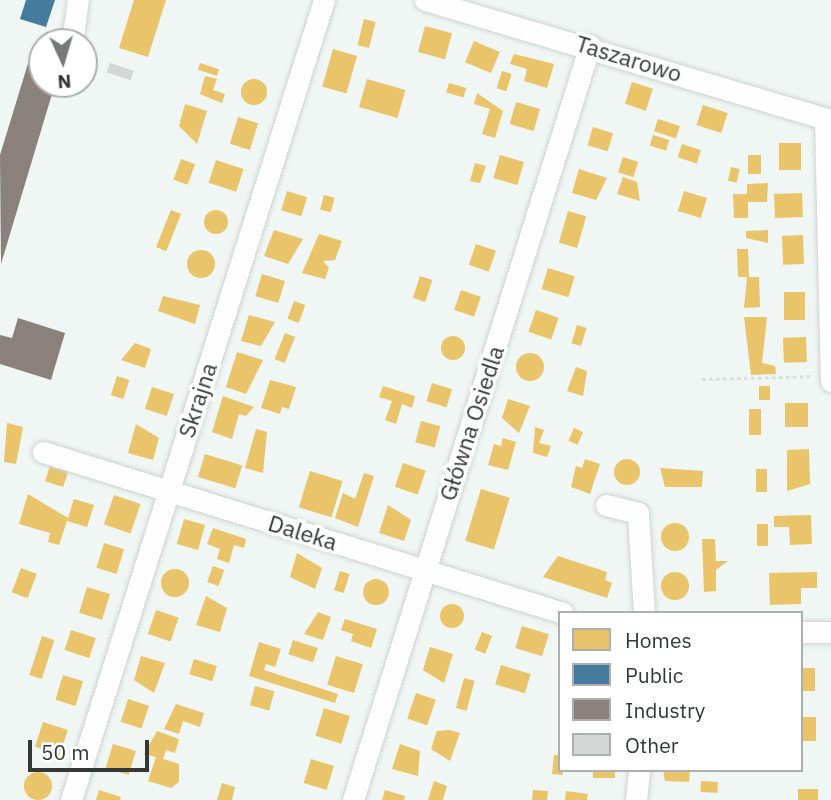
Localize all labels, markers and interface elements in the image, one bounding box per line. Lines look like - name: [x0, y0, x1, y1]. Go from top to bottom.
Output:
- north arrow: [28, 28, 98, 98]
- street label: Taszarowo: [573, 29, 685, 87]
- text: N: [57, 70, 72, 94]
- street label: Główna Osiedla: [433, 342, 509, 504]
- street label: Skrajna: [172, 359, 222, 441]
- street label: Daleka: [265, 508, 341, 556]
- legend: [558, 611, 803, 772]
- text: Homes: [625, 626, 692, 654]
- text: Public: [625, 661, 683, 689]
- text: Industry: [625, 696, 705, 724]
- scale bar: [32, 726, 152, 770]
- text: Other: [625, 731, 678, 759]
- text: 50 m: [41, 738, 90, 766]

